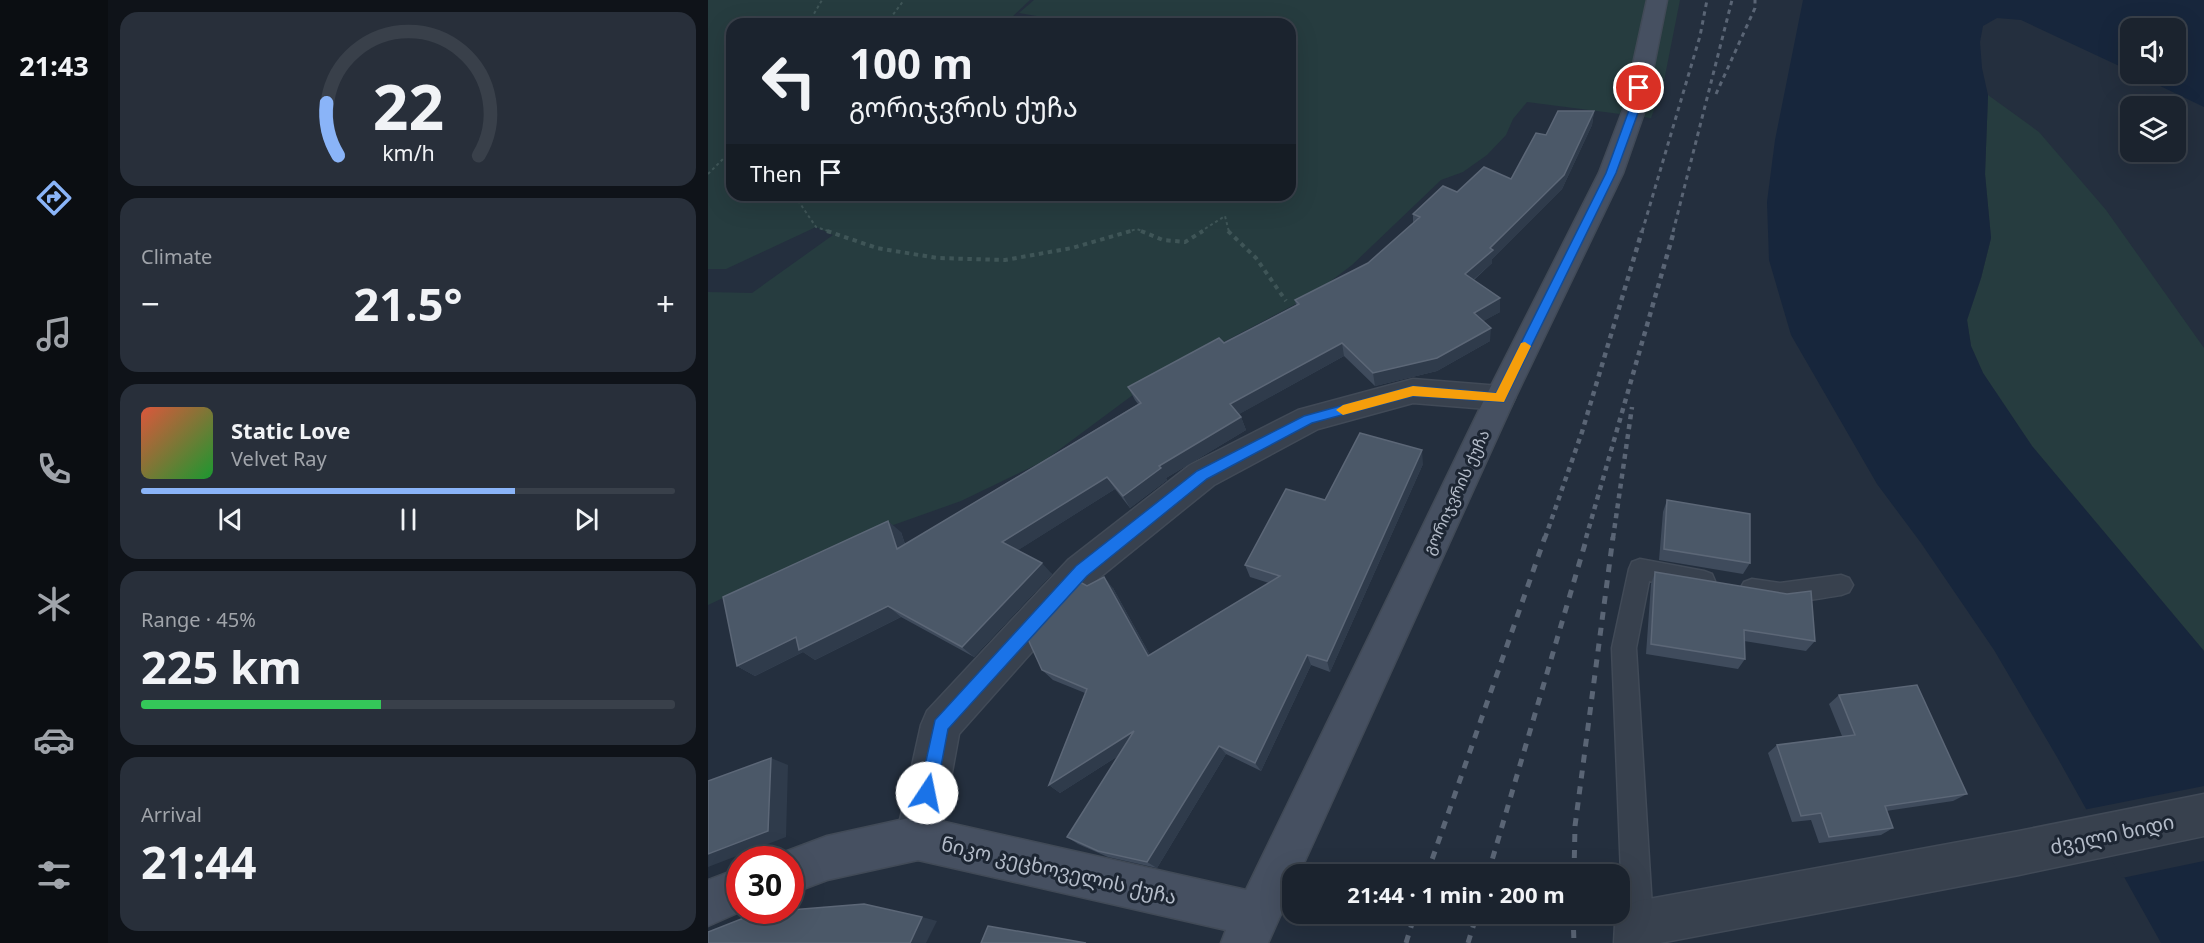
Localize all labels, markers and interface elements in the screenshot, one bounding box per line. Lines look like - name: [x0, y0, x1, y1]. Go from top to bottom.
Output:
- map controls: [2120, 18, 2186, 162]
- button: sound: [2120, 18, 2186, 84]
- text: 100 m: [849, 34, 973, 91]
- icon: left: [750, 42, 828, 120]
- text: 21:43: [19, 47, 89, 84]
- pin: [1613, 62, 1664, 113]
- text: 22: [372, 63, 444, 148]
- icon: arrive: [1622, 71, 1655, 104]
- text: გორიჯვრის ქუჩა: [849, 88, 1078, 125]
- button: layers: [2120, 96, 2186, 162]
- text: km/h: [382, 138, 434, 167]
- icon: arrive: [814, 156, 847, 189]
- text: Then: [750, 158, 802, 188]
- icon: directions: [33, 177, 75, 219]
- text: Climate: [141, 243, 212, 270]
- text: 21.5°: [354, 273, 462, 334]
- text: −: [141, 281, 160, 326]
- text: +: [656, 281, 675, 326]
- icon: music: [33, 313, 75, 355]
- text: Static Love: [231, 415, 350, 445]
- street label: გორიჯვრის ქუჩა: [1417, 426, 1495, 558]
- text: Velvet Ray: [231, 445, 327, 472]
- icon: phone: [33, 448, 75, 490]
- icon: previous: [214, 503, 247, 536]
- icon: pause: [392, 503, 425, 536]
- icon: next: [570, 503, 603, 536]
- icon: climate: [33, 583, 75, 625]
- text: Range · 45%: [141, 606, 256, 633]
- text: 225 km: [141, 636, 302, 697]
- icon: car: [33, 719, 75, 761]
- position arrow: [895, 761, 959, 825]
- text: Arrival: [141, 801, 202, 828]
- street label: ძველი ხიდი: [2047, 808, 2177, 860]
- street label: ნიკო კეცხოველის ქუჩა: [939, 830, 1179, 910]
- text: 21:44: [141, 831, 257, 892]
- speed limit sign: 30: [726, 846, 804, 924]
- icon: filters: [33, 854, 75, 896]
- text: 21:44 · 1 min · 200 m: [1347, 879, 1565, 909]

